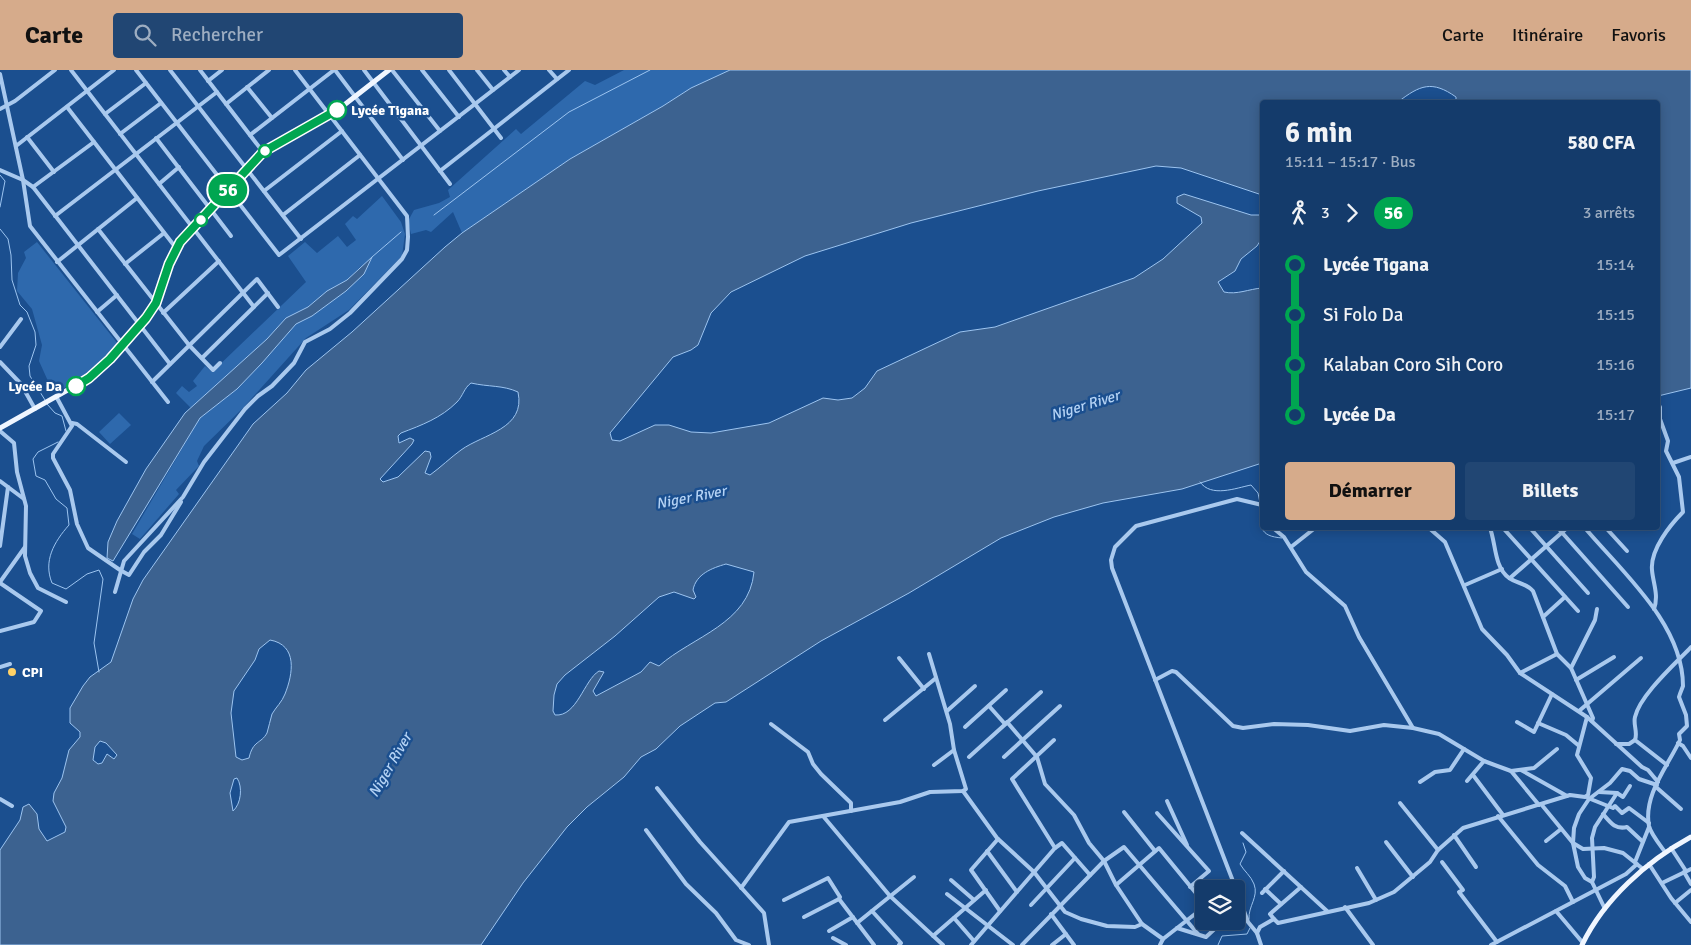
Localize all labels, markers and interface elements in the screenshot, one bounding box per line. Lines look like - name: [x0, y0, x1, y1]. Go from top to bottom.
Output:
- search box: [113, 13, 463, 58]
- text: Carte: [25, 20, 83, 50]
- icon: search: [131, 21, 159, 49]
- text: Rechercher: [171, 23, 263, 47]
- text: Carte: [1442, 24, 1484, 46]
- text: Itinéraire: [1512, 24, 1583, 46]
- text: Favoris: [1611, 24, 1666, 46]
- marker: Lycée Tigana: [327, 100, 347, 120]
- place label: Lycée Tigana: [351, 102, 429, 119]
- text: 6 min: [1285, 116, 1353, 150]
- text: 580 CFA: [1567, 131, 1635, 155]
- unlabelled marker: [258, 144, 272, 158]
- text: 15:11 – 15:17 · Bus: [1285, 152, 1416, 172]
- line badge: 56: [206, 174, 250, 206]
- text: 56: [218, 179, 238, 201]
- icon: walk: [1285, 199, 1313, 227]
- icon: forward: [1338, 199, 1366, 227]
- text: 56: [1384, 202, 1403, 224]
- text: 3: [1321, 203, 1330, 223]
- text: 3 arrêts: [1583, 203, 1635, 223]
- unlabelled marker: [194, 213, 208, 227]
- text: Lycée Tigana: [1323, 253, 1429, 277]
- text: 15:14: [1596, 255, 1635, 275]
- text: Si Folo Da: [1323, 303, 1403, 327]
- text: 15:15: [1596, 305, 1635, 325]
- text: Kalaban Coro Sih Coro: [1323, 353, 1503, 377]
- text: 15:16: [1596, 355, 1635, 375]
- marker: Lycée Da: [66, 376, 86, 396]
- place label: Lycée Da: [8, 378, 62, 395]
- water label: Niger River: [1048, 385, 1124, 424]
- text: Lycée Da: [1323, 403, 1396, 427]
- text: 15:17: [1596, 405, 1635, 425]
- button: Démarrer: [1285, 462, 1455, 520]
- button: Billets: [1465, 462, 1635, 520]
- water label: Niger River: [654, 481, 730, 513]
- place label: CPI: [22, 664, 43, 681]
- marker: CPI: [6, 666, 18, 678]
- water label: Niger River: [364, 728, 417, 800]
- map controls: [1195, 880, 1245, 930]
- button: layers: [1195, 880, 1245, 930]

